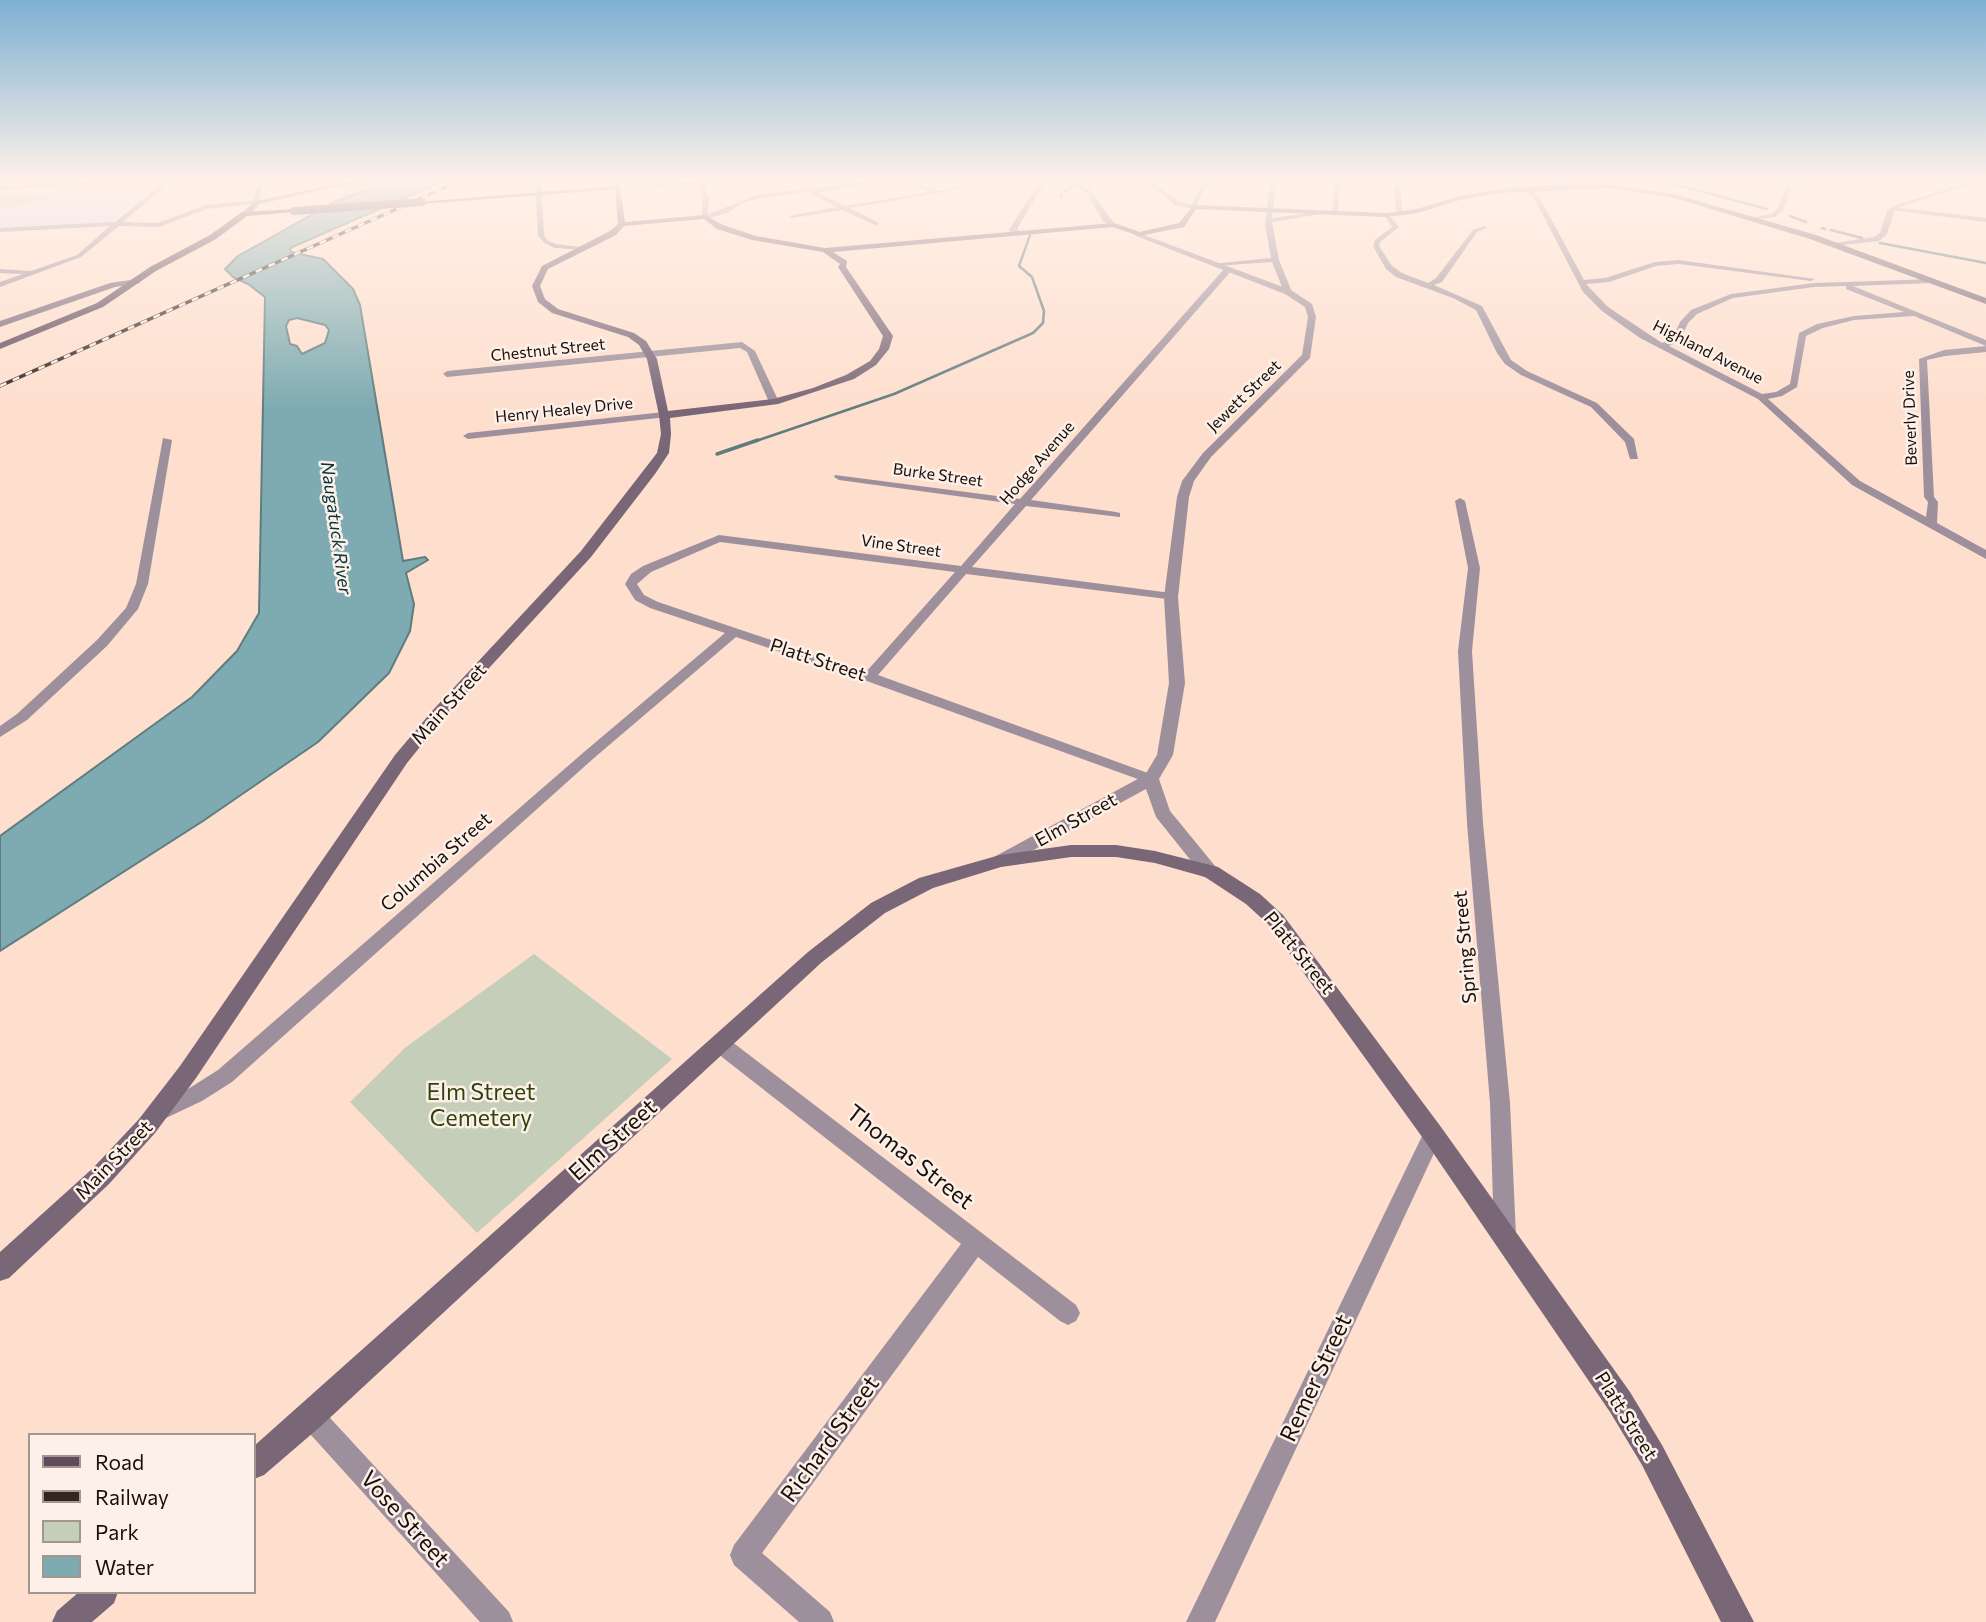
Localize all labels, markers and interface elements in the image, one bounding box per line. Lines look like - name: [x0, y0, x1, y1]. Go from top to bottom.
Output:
- street label: Highland Avenue: [1650, 316, 1766, 388]
- street label: Chestnut Street: [490, 334, 606, 366]
- street label: Jewett Street: [1203, 356, 1285, 436]
- street label: Beverly Drive: [1899, 370, 1921, 466]
- street label: Henry Healey Drive: [494, 393, 634, 427]
- street label: Hodge Avenue: [996, 417, 1078, 509]
- street label: Burke Street: [892, 459, 984, 491]
- water label: Naugatuck River: [316, 460, 356, 596]
- street label: Vine Street: [860, 531, 942, 561]
- street label: Platt Street: [767, 634, 869, 686]
- street label: Main Street: [407, 659, 491, 749]
- street label: Elm Street: [1031, 788, 1121, 852]
- street label: Columbia Street: [376, 808, 496, 916]
- street label: Spring Street: [1449, 890, 1481, 1004]
- street label: Platt Street: [1259, 907, 1339, 999]
- park label: Elm Street Cemetery: [427, 1078, 535, 1132]
- street label: Elm Street: [563, 1093, 663, 1187]
- street label: Thomas Street: [841, 1099, 979, 1215]
- street label: Main Street: [71, 1116, 157, 1204]
- street label: Remer Street: [1274, 1310, 1358, 1446]
- street label: Platt Street: [1590, 1368, 1662, 1464]
- street label: Richard Street: [775, 1370, 885, 1508]
- legend: [28, 1433, 256, 1594]
- text: Road: [95, 1449, 144, 1474]
- street label: Vose Street: [355, 1465, 455, 1573]
- text: Railway: [95, 1484, 169, 1509]
- text: Park: [95, 1519, 139, 1544]
- text: Water: [95, 1554, 154, 1579]

